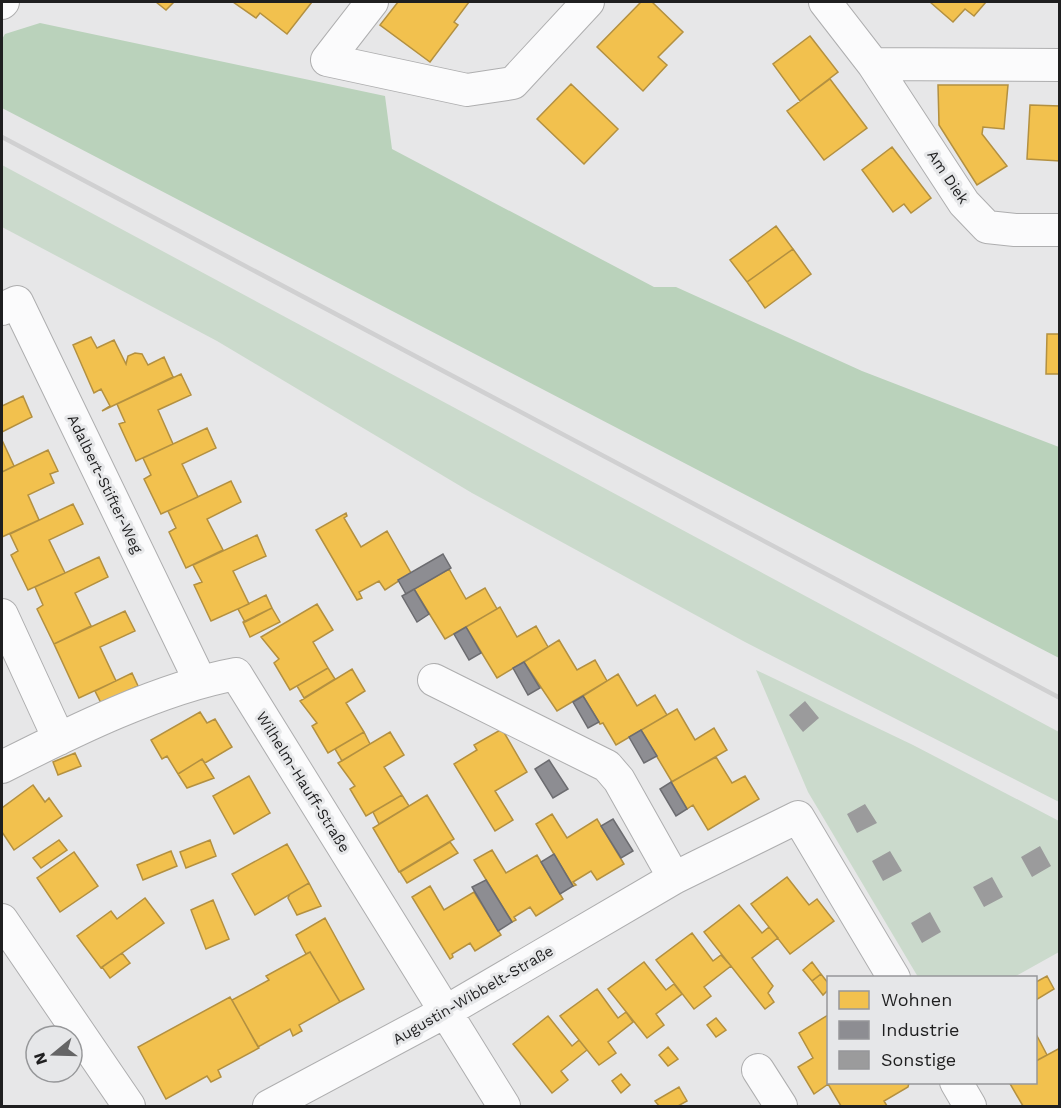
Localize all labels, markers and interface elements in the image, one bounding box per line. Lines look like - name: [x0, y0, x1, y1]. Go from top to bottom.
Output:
- street label: Am Diek: [923, 147, 973, 208]
- street label: Adalbert-Stifter-Weg: [64, 412, 146, 556]
- street label: Wilhelm-Hauff-Straße: [252, 708, 354, 856]
- street label: Augustin-Wibbelt-Straße: [389, 942, 557, 1048]
- legend: [827, 976, 1037, 1084]
- text: Wohnen: [881, 989, 952, 1010]
- text: Industrie: [881, 1019, 959, 1040]
- north arrow: [24, 1024, 84, 1084]
- text: Sonstige: [881, 1049, 956, 1070]
- text: N: [29, 1050, 51, 1067]

